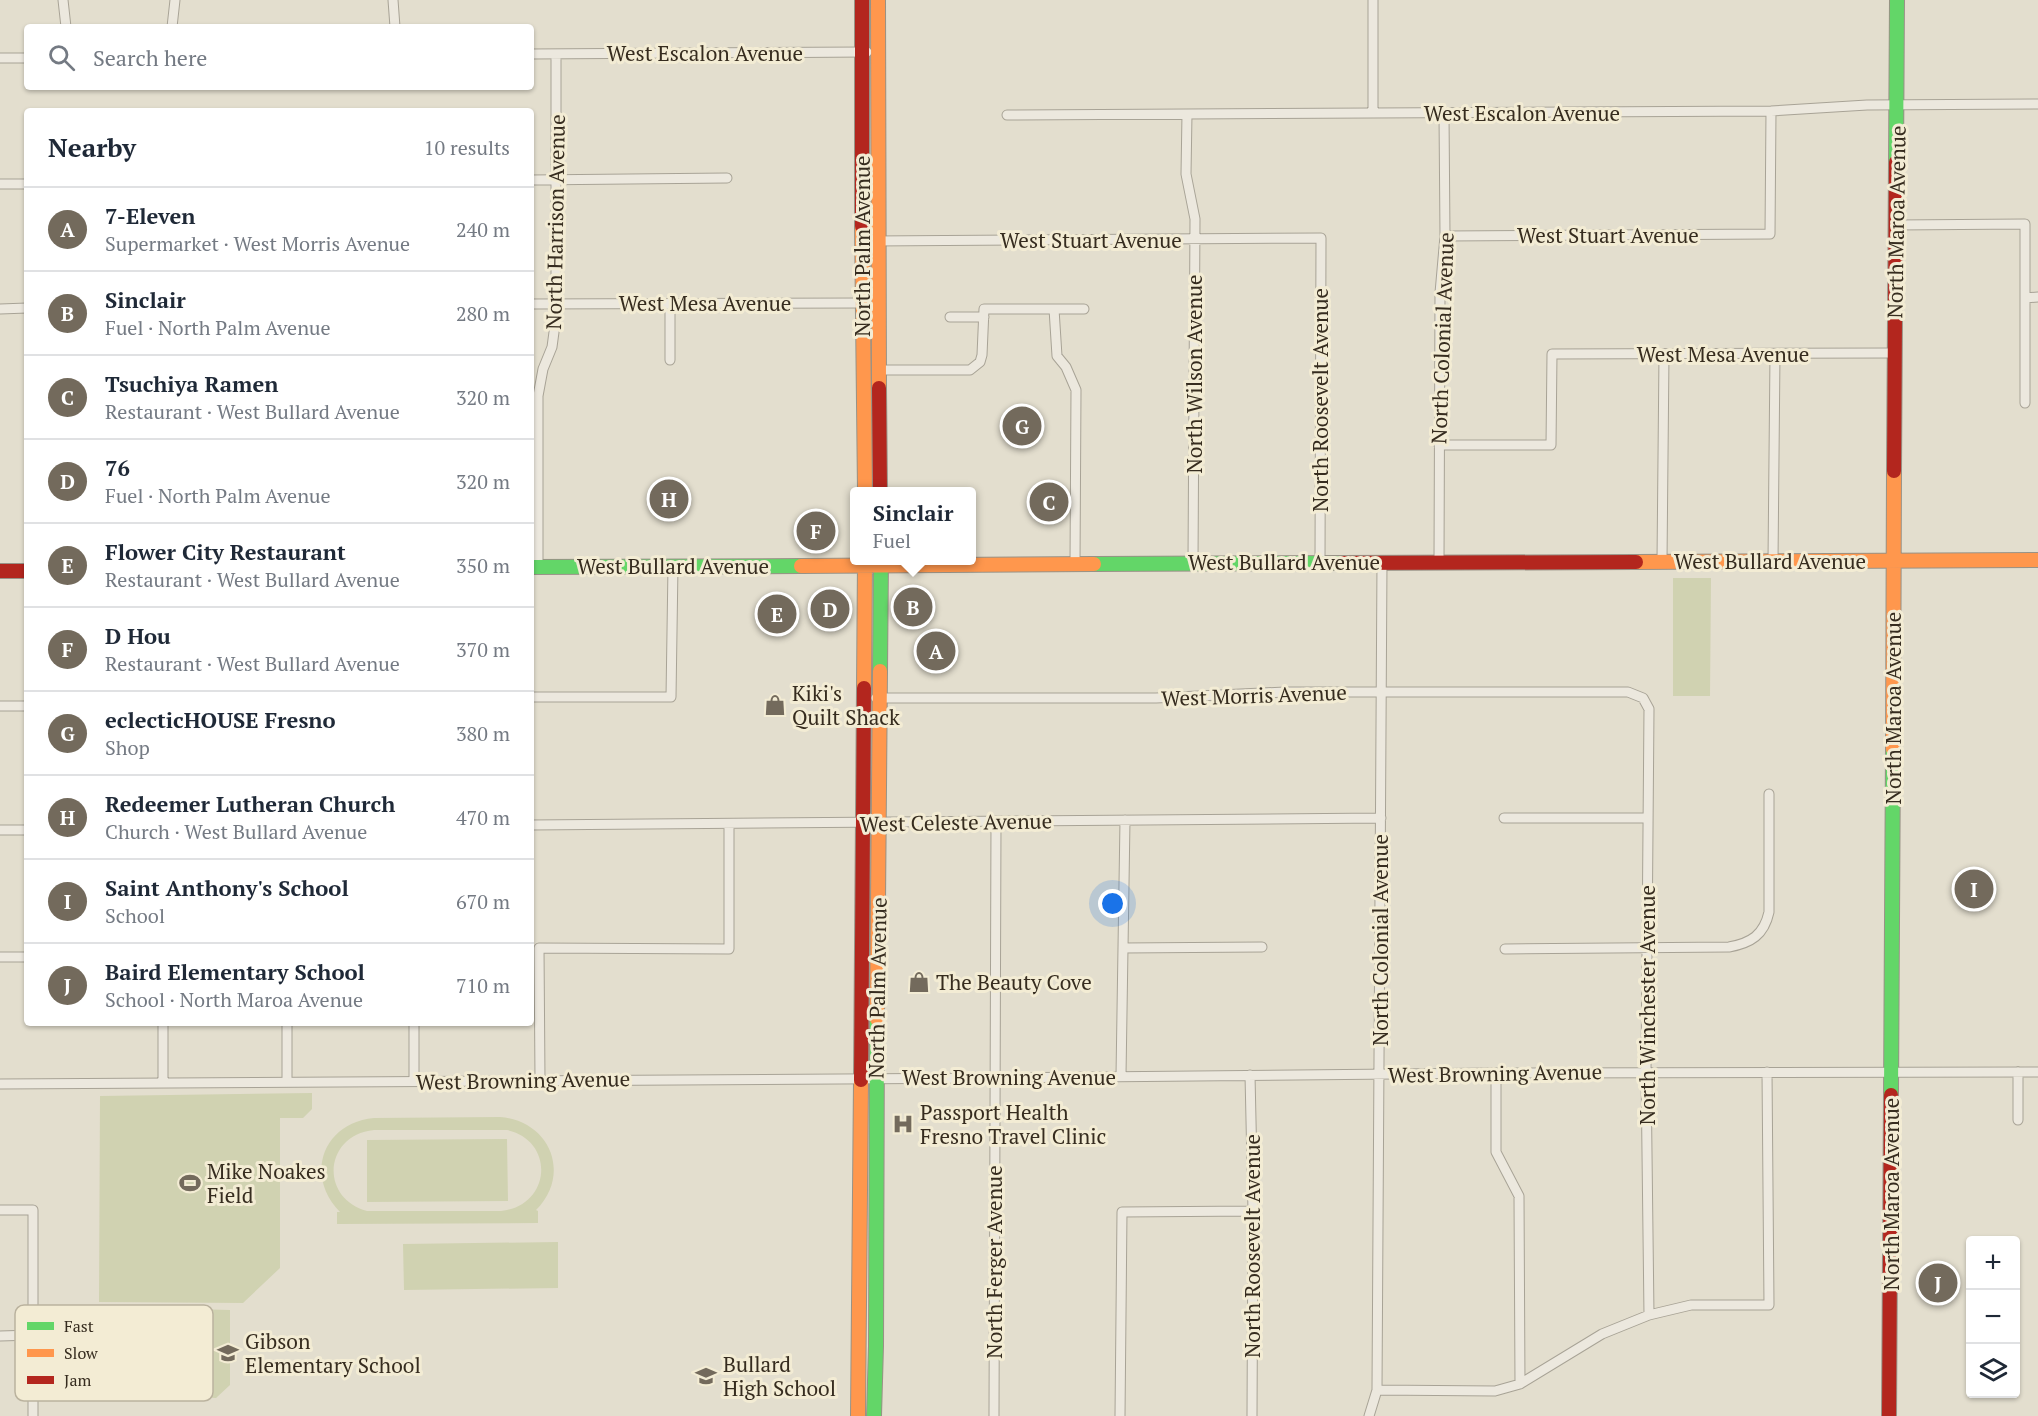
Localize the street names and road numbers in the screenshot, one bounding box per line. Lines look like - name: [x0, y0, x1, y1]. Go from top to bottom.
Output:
- street label: West Escalon Avenue: [607, 39, 803, 67]
- street label: West Escalon Avenue: [1424, 99, 1620, 127]
- street label: North Harrison Avenue: [539, 114, 571, 330]
- street label: North Maroa Avenue: [1880, 125, 1912, 319]
- street label: North Palm Avenue: [848, 155, 876, 337]
- street label: West Stuart Avenue: [1517, 221, 1699, 249]
- street label: West Stuart Avenue: [1000, 226, 1182, 254]
- street label: North Colonial Avenue: [1424, 232, 1460, 444]
- street label: North Wilson Avenue: [1180, 274, 1208, 474]
- street label: North Roosevelt Avenue: [1306, 288, 1334, 512]
- street label: West Mesa Avenue: [619, 289, 791, 317]
- street label: West Mesa Avenue: [1637, 340, 1809, 368]
- street label: West Bullard Avenue: [1674, 547, 1866, 575]
- street label: West Bullard Avenue: [1188, 548, 1380, 576]
- street label: West Bullard Avenue: [577, 552, 769, 580]
- street label: North Maroa Avenue: [1879, 612, 1907, 804]
- street label: West Morris Avenue: [1161, 678, 1347, 712]
- street label: West Celeste Avenue: [860, 806, 1052, 838]
- street label: North Colonial Avenue: [1366, 834, 1394, 1046]
- street label: North Winchester Avenue: [1633, 885, 1661, 1125]
- street label: North Palm Avenue: [861, 897, 893, 1079]
- street label: West Browning Avenue: [1388, 1057, 1602, 1089]
- street label: West Browning Avenue: [902, 1063, 1116, 1091]
- street label: West Browning Avenue: [416, 1064, 630, 1096]
- street label: North Maroa Avenue: [1877, 1098, 1905, 1290]
- street label: North Roosevelt Avenue: [1238, 1134, 1266, 1358]
- street label: North Ferger Avenue: [980, 1165, 1008, 1359]

